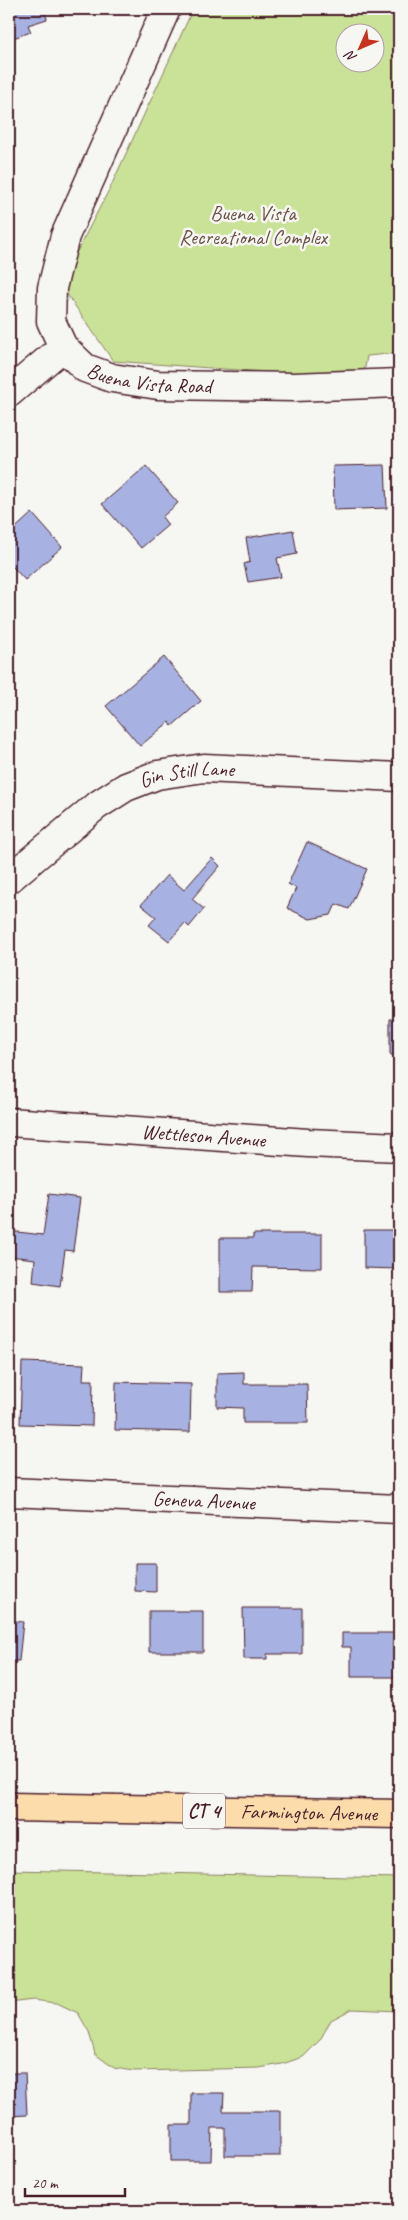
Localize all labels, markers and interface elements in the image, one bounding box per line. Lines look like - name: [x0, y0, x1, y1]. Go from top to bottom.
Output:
- north arrow: [336, 22, 386, 72]
- text: N: [340, 46, 360, 66]
- park label: Buena Vista Recreational Complex: [179, 200, 329, 250]
- street label: Buena Vista Road: [83, 357, 215, 399]
- street label: Gin Still Lane: [135, 755, 237, 794]
- street label: Wettleson Avenue: [141, 1118, 267, 1153]
- street label: Geneva Avenue: [152, 1485, 257, 1516]
- road number: CT 4: [183, 1794, 225, 1828]
- street label: Farmington Avenue: [240, 1798, 379, 1827]
- scale bar: [25, 2165, 125, 2197]
- text: 20 m: [32, 2174, 59, 2193]

